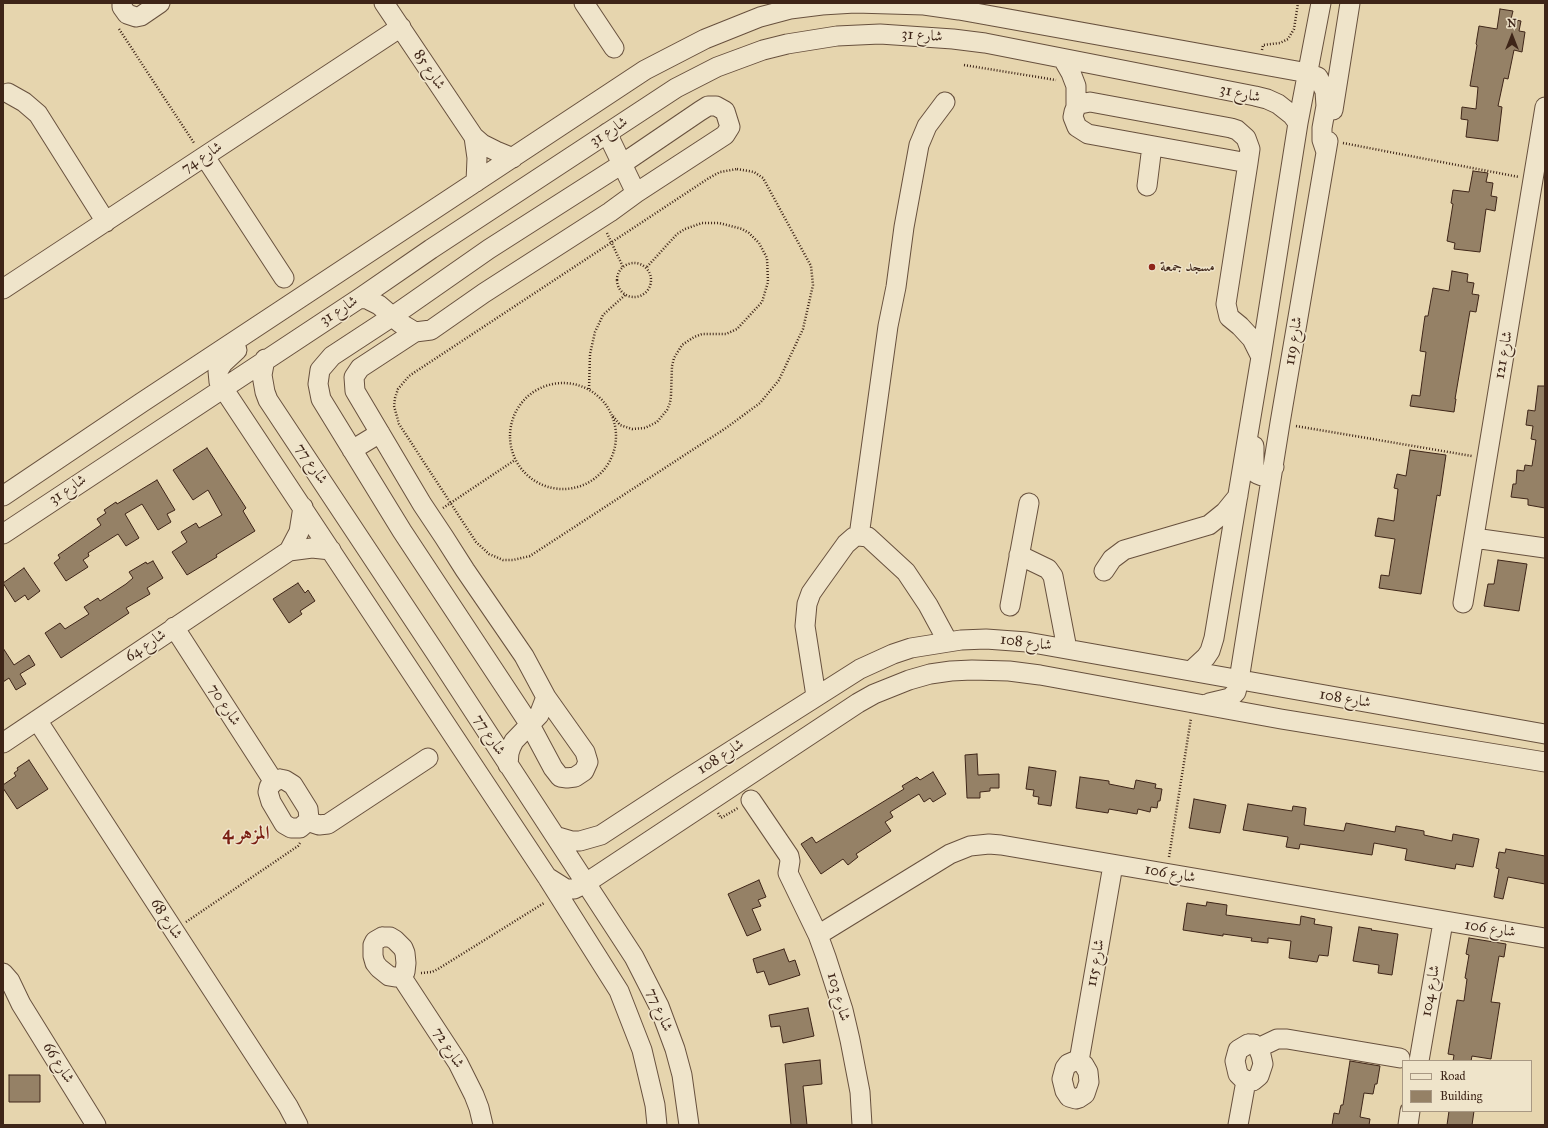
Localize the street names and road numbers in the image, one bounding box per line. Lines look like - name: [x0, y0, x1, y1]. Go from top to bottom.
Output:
- street label: شارع 31: [901, 26, 943, 46]
- street label: شارع 85: [409, 47, 449, 93]
- street label: شارع 31: [1218, 81, 1262, 107]
- street label: شارع 31: [587, 113, 631, 151]
- street label: شارع 74: [178, 138, 226, 178]
- street label: شارع 31: [317, 292, 361, 330]
- street label: شارع 119: [1281, 315, 1307, 367]
- street label: شارع 121: [1491, 330, 1517, 380]
- street label: شارع 77: [291, 440, 331, 488]
- street label: شارع 31: [46, 471, 90, 509]
- street label: شارع 64: [122, 626, 170, 666]
- street label: شارع 108: [999, 631, 1053, 655]
- street label: شارع 70: [204, 681, 244, 729]
- street label: شارع 108: [1318, 686, 1372, 712]
- street label: شارع 77: [469, 711, 509, 759]
- street label: شارع 108: [694, 735, 748, 779]
- street label: شارع 106: [1143, 861, 1197, 887]
- street label: شارع 68: [146, 895, 186, 943]
- street label: شارع 106: [1463, 916, 1517, 942]
- street label: شارع 115: [1083, 938, 1109, 988]
- street label: شارع 104: [1418, 964, 1444, 1018]
- street label: شارع 103: [822, 971, 854, 1023]
- street label: شارع 77: [642, 986, 676, 1034]
- street label: شارع 72: [429, 1024, 467, 1072]
- street label: شارع 66: [39, 1039, 77, 1087]

